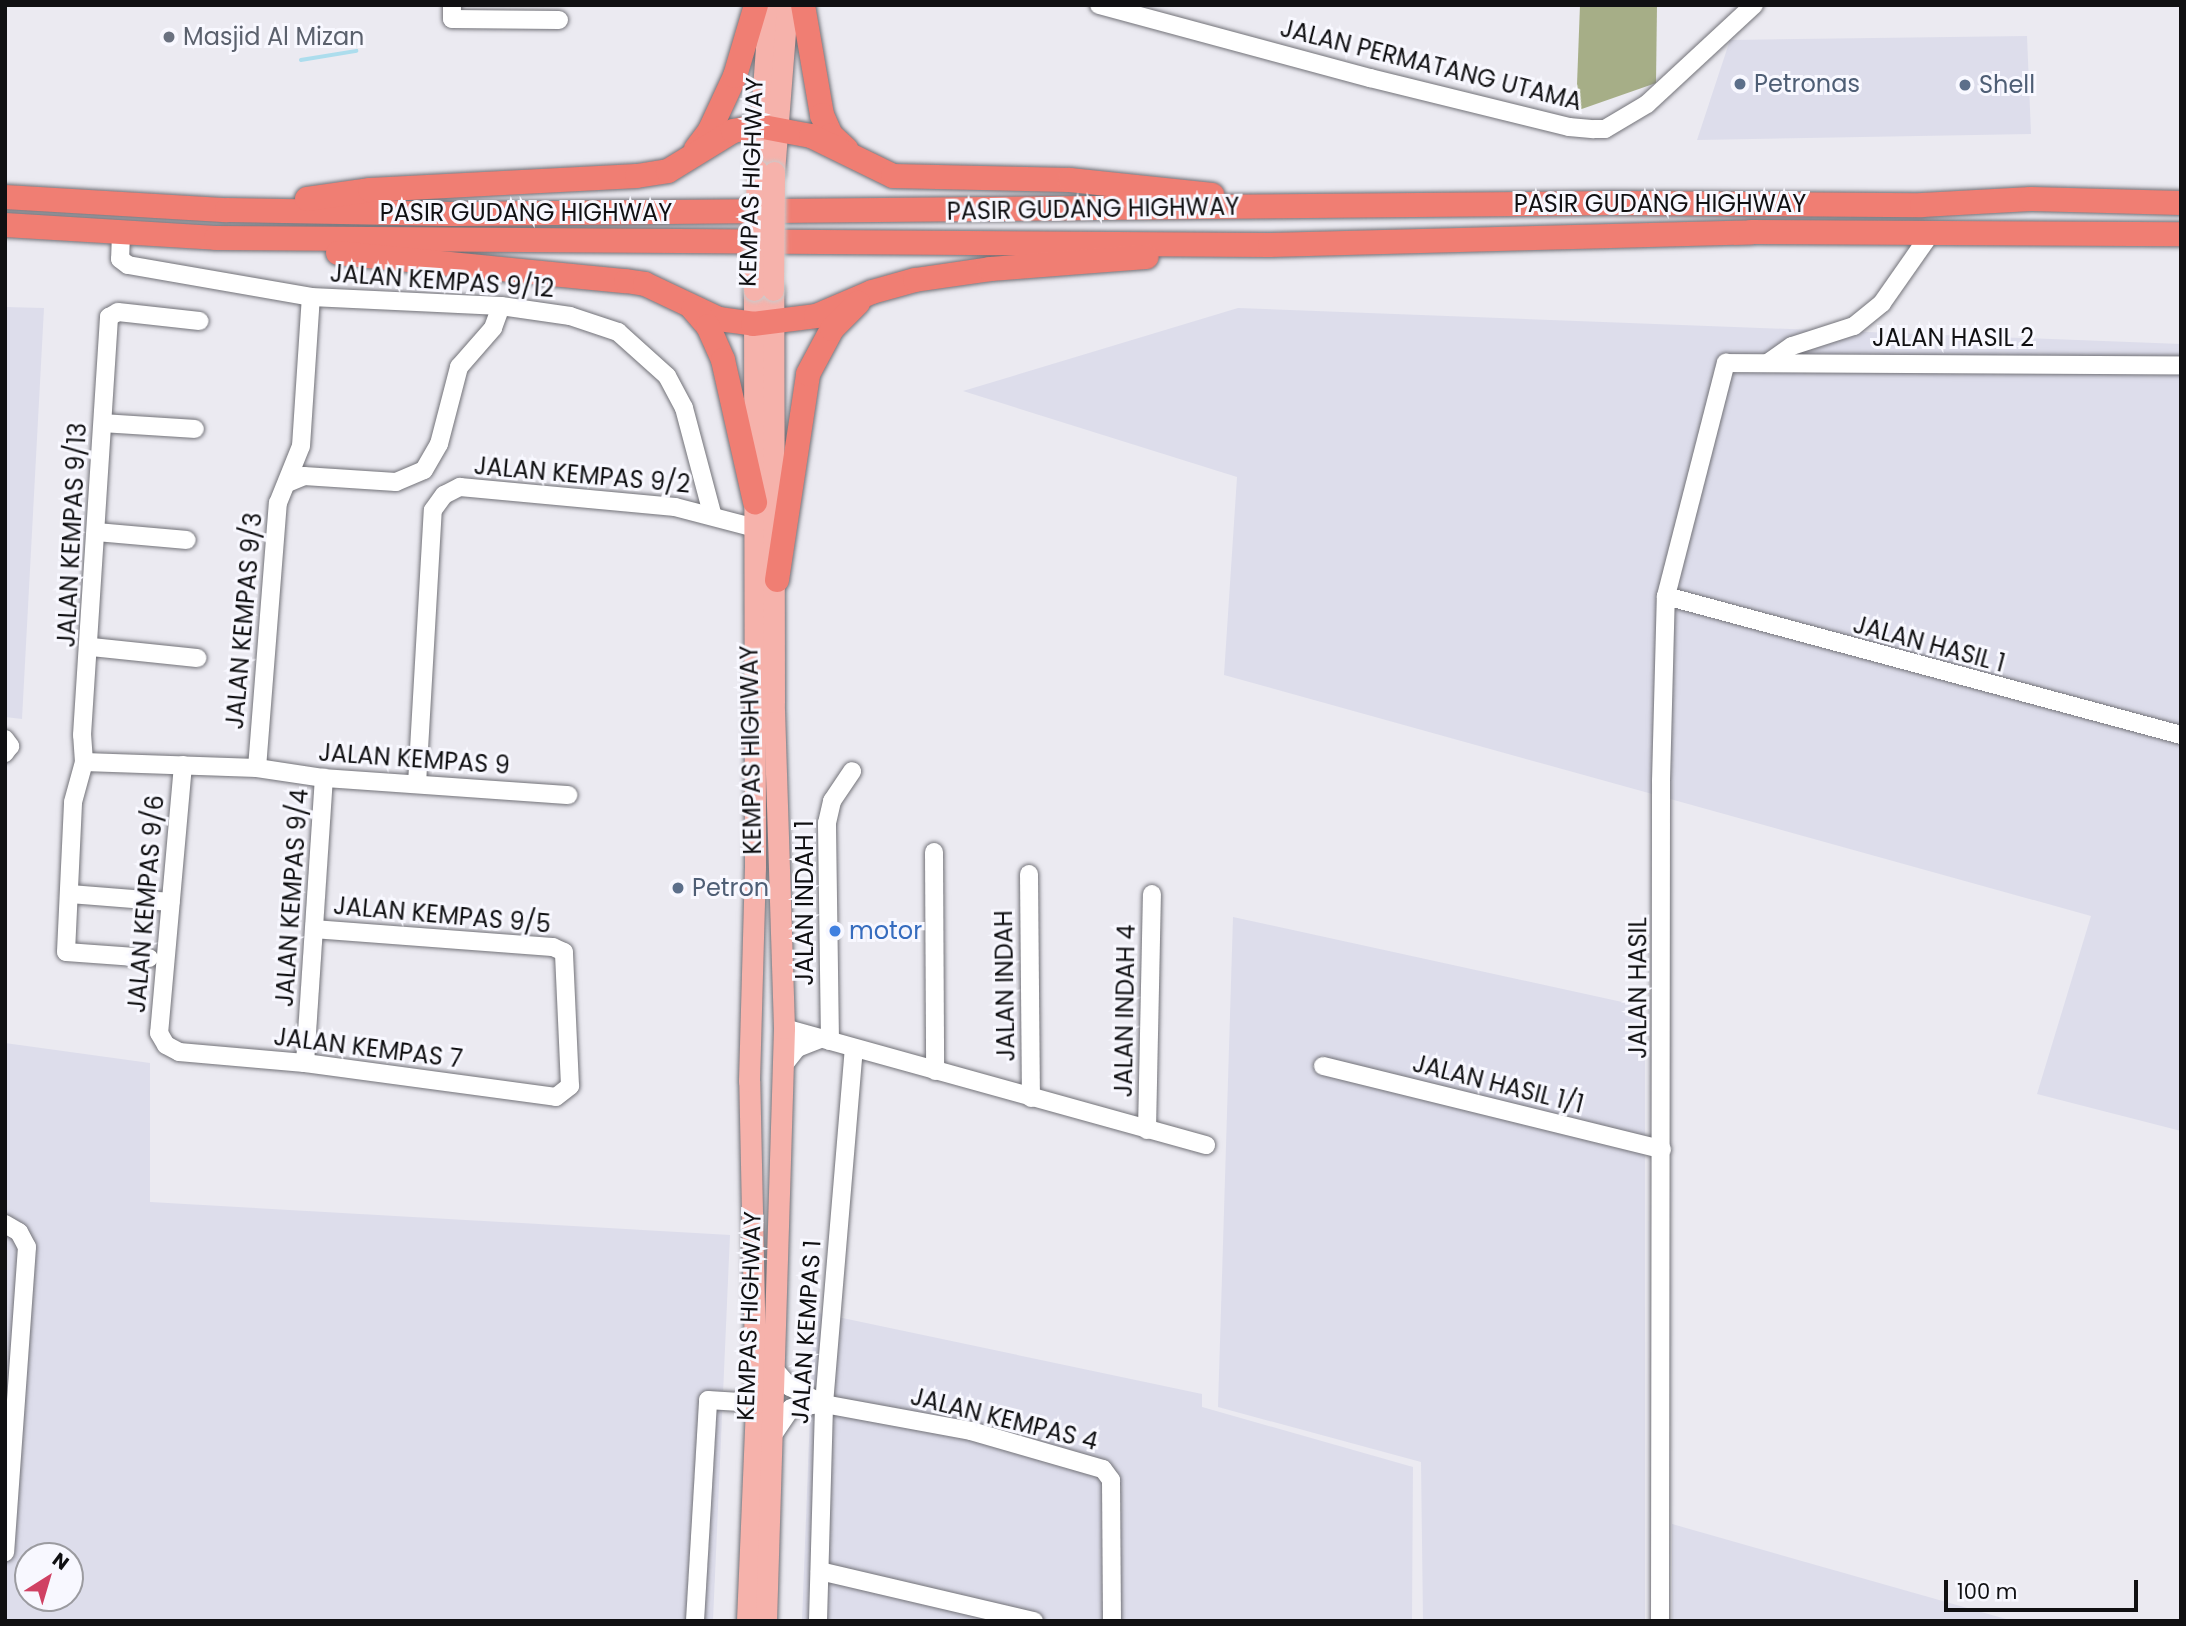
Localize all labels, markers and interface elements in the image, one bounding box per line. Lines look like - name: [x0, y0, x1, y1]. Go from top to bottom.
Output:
- street label: JALAN PERMATANG UTAMA: [1277, 14, 1585, 116]
- place label: Masjid Al Mizan: [183, 23, 364, 51]
- marker: Masjid Al Mizan: [161, 29, 177, 45]
- place label: Petronas: [1754, 70, 1860, 98]
- place label: Shell: [1979, 71, 2035, 99]
- marker: Petronas: [1732, 76, 1748, 92]
- street label: KEMPAS HIGHWAY: [733, 77, 769, 287]
- marker: Shell: [1957, 77, 1973, 93]
- street label: PASIR GUDANG HIGHWAY: [1514, 190, 1806, 218]
- street label: PASIR GUDANG HIGHWAY: [947, 192, 1239, 226]
- street label: PASIR GUDANG HIGHWAY: [380, 199, 672, 227]
- street label: JALAN KEMPAS 9/12: [329, 259, 555, 303]
- street label: JALAN HASIL 2: [1872, 324, 2034, 352]
- street label: JALAN KEMPAS 9/13: [52, 422, 92, 648]
- street label: JALAN KEMPAS 9/2: [473, 451, 691, 499]
- street label: JALAN KEMPAS 9/3: [220, 511, 268, 731]
- street label: JALAN HASIL 1: [1850, 610, 2008, 678]
- street label: KEMPAS HIGHWAY: [735, 645, 767, 855]
- street label: JALAN KEMPAS 9: [317, 738, 511, 780]
- street label: JALAN KEMPAS 9/4: [270, 788, 314, 1008]
- street label: JALAN KEMPAS 9/6: [122, 794, 170, 1014]
- street label: JALAN INDAH 1: [791, 820, 819, 986]
- place label: Petron: [692, 874, 769, 902]
- marker: Petron: [670, 880, 686, 896]
- street label: JALAN KEMPAS 9/5: [332, 891, 552, 939]
- street label: JALAN INDAH: [989, 910, 1021, 1062]
- place label: motor: [849, 917, 922, 945]
- street label: JALAN HASIL: [1624, 917, 1652, 1059]
- marker: motor: [827, 923, 843, 939]
- street label: JALAN INDAH 4: [1109, 924, 1141, 1098]
- street label: JALAN KEMPAS 7: [272, 1022, 464, 1074]
- street label: JALAN HASIL 1/1: [1410, 1049, 1586, 1119]
- street label: KEMPAS HIGHWAY: [731, 1211, 767, 1421]
- street label: JALAN KEMPAS 1: [785, 1239, 827, 1425]
- street label: JALAN KEMPAS 4: [907, 1382, 1101, 1456]
- north arrow: [14, 1542, 84, 1612]
- text: N: [47, 1546, 75, 1577]
- scale bar: [1948, 1566, 2142, 1610]
- text: 100 m: [1957, 1577, 2017, 1606]

